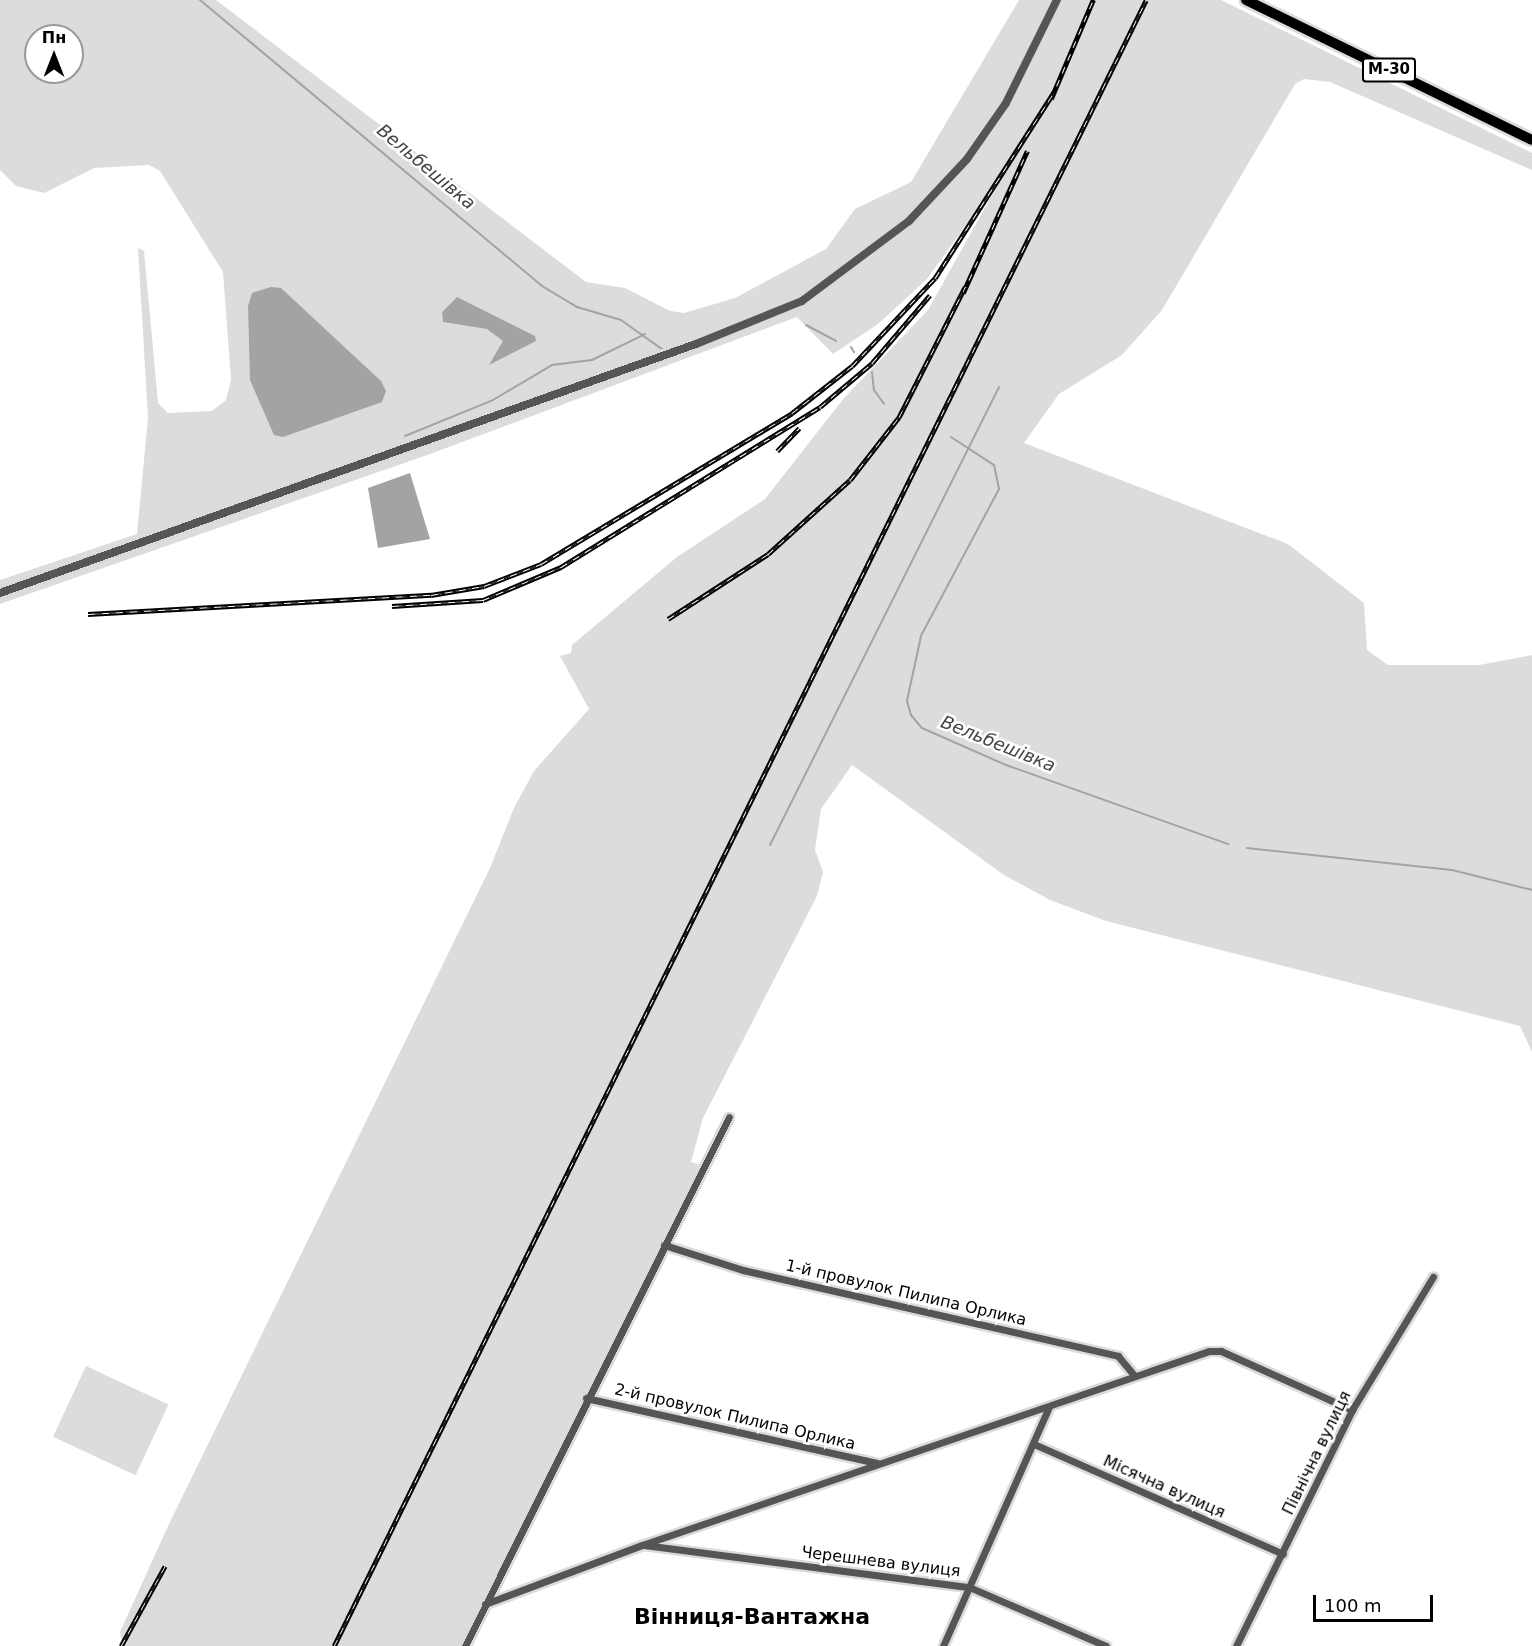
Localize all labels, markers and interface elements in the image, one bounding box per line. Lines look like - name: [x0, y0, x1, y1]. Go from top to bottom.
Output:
- north arrow: [24, 24, 84, 84]
- text: Пн: [42, 28, 66, 47]
- road number: М-30: [1360, 58, 1418, 82]
- water label: Вельбешівка: [372, 120, 480, 214]
- water label: Вельбешівка: [938, 711, 1058, 777]
- street label: 1-й провулок Пилипа Орлика: [784, 1256, 1028, 1330]
- street label: 2-й провулок Пилипа Орлика: [613, 1380, 857, 1454]
- street label: Північна вулиця: [1279, 1388, 1355, 1518]
- street label: Місячна вулиця: [1100, 1451, 1228, 1523]
- street label: Черешнева вулиця: [800, 1543, 962, 1581]
- scale bar: [1316, 1583, 1436, 1621]
- text: 100 m: [1324, 1595, 1382, 1616]
- district label: Вінниця-Вантажна: [634, 1604, 870, 1630]

